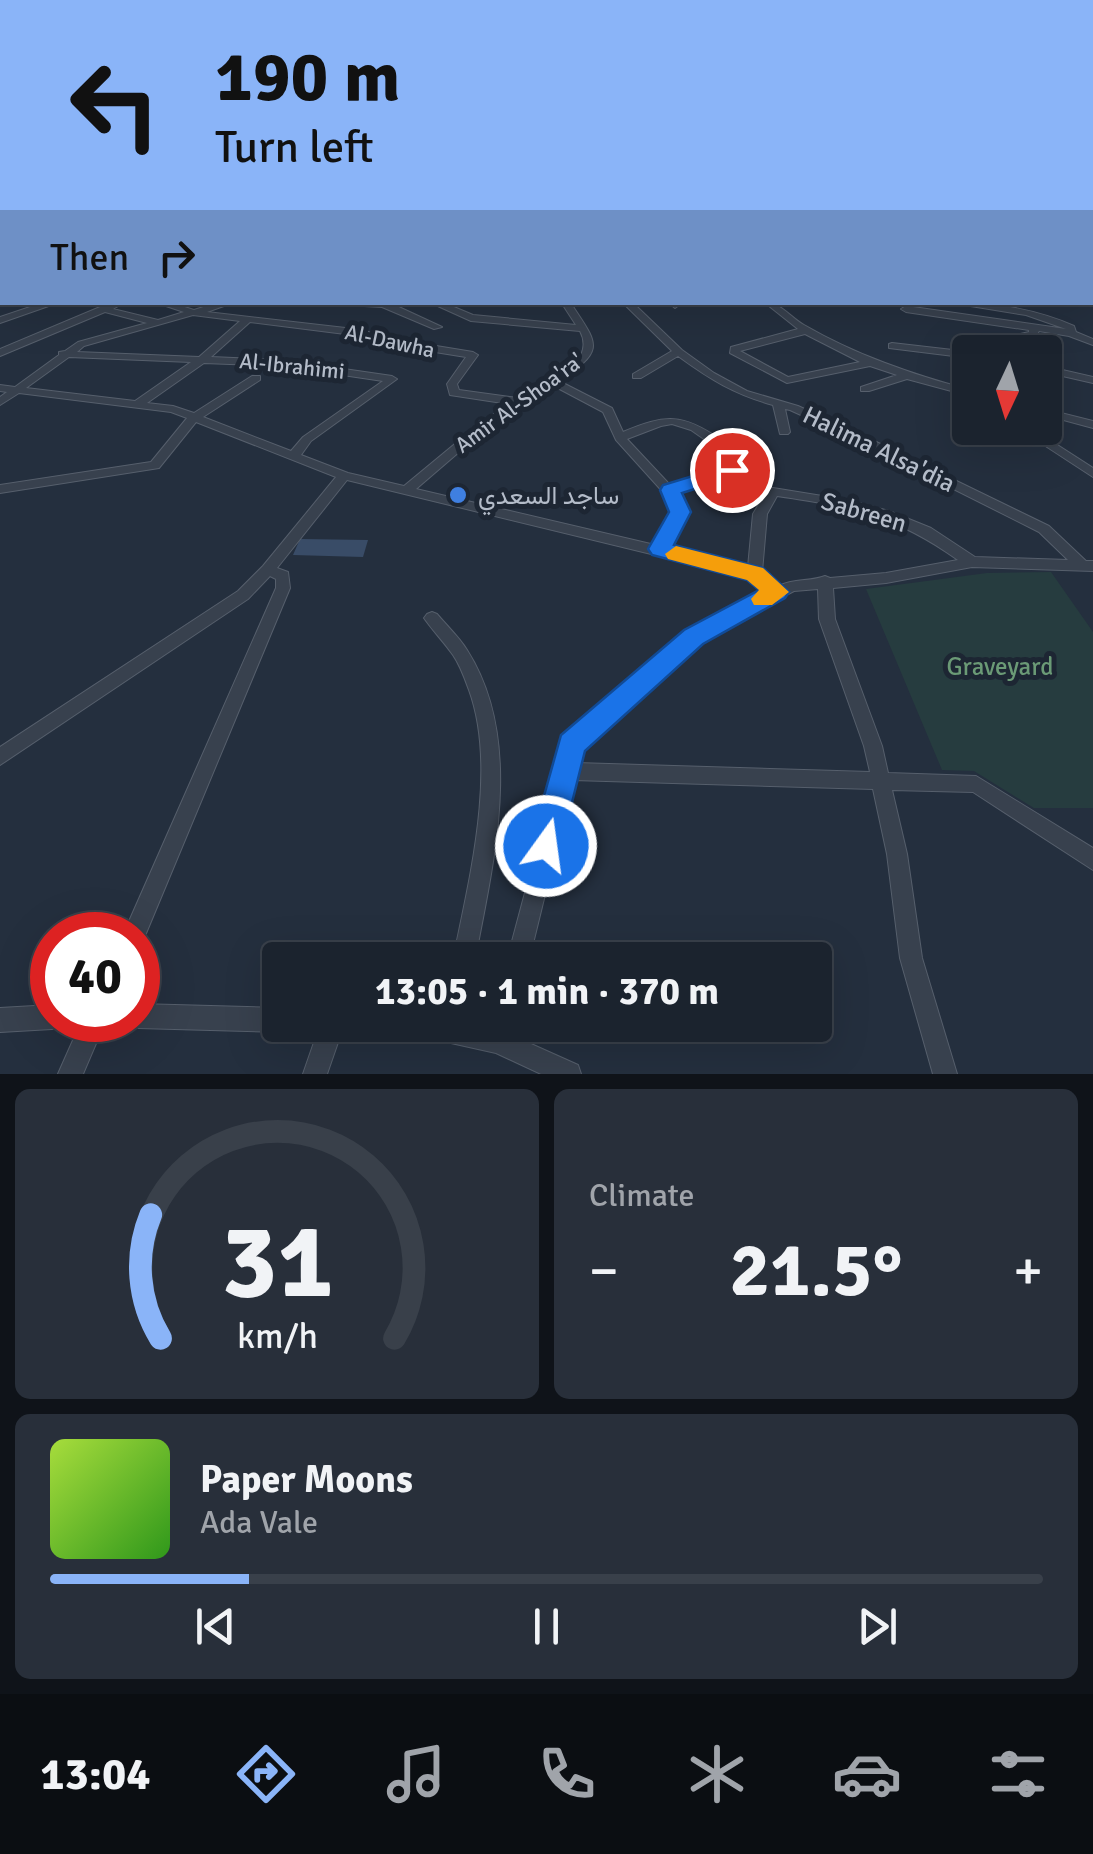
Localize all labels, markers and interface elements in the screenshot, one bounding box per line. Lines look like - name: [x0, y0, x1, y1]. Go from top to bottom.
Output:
- text: 190 m: [215, 34, 400, 120]
- icon: left: [50, 40, 180, 170]
- text: Turn left: [215, 120, 374, 175]
- icon: right: [149, 230, 204, 285]
- text: Then: [50, 234, 129, 281]
- street label: Al-Dawha: [343, 318, 437, 364]
- north arrow: [952, 335, 1062, 445]
- map controls: [952, 335, 1062, 445]
- street label: Al-Ibrahimi: [238, 347, 346, 385]
- street label: Amir Al-Shoa'ra': [450, 347, 588, 459]
- street label: Halima Alsa'dia: [798, 399, 960, 499]
- pin: [690, 428, 775, 513]
- icon: arrive: [705, 443, 760, 498]
- place label: ساجد السعدي: [478, 480, 619, 516]
- marker: ساجد السعدي: [447, 484, 469, 506]
- street label: Sabreen: [818, 485, 910, 539]
- park label: Graveyard: [947, 651, 1053, 682]
- position arrow: [494, 794, 598, 898]
- speed limit sign: 40: [30, 912, 160, 1042]
- text: 13:05 · 1 min · 370 m: [375, 968, 719, 1015]
- text: Climate: [589, 1176, 695, 1215]
- text: 31: [221, 1198, 333, 1326]
- text: 21.5°: [730, 1224, 903, 1317]
- text: −: [589, 1237, 619, 1305]
- text: +: [1013, 1237, 1043, 1305]
- text: km/h: [237, 1314, 317, 1358]
- text: Paper Moons: [200, 1456, 413, 1503]
- text: Ada Vale: [200, 1503, 318, 1542]
- icon: previous: [188, 1599, 243, 1654]
- icon: pause: [519, 1599, 574, 1654]
- icon: next: [850, 1599, 905, 1654]
- icon: directions: [231, 1739, 301, 1809]
- icon: music: [381, 1739, 451, 1809]
- icon: phone: [532, 1739, 602, 1809]
- icon: climate: [682, 1739, 752, 1809]
- icon: car: [832, 1739, 902, 1809]
- icon: filters: [983, 1739, 1053, 1809]
- text: 13:04: [40, 1747, 151, 1802]

